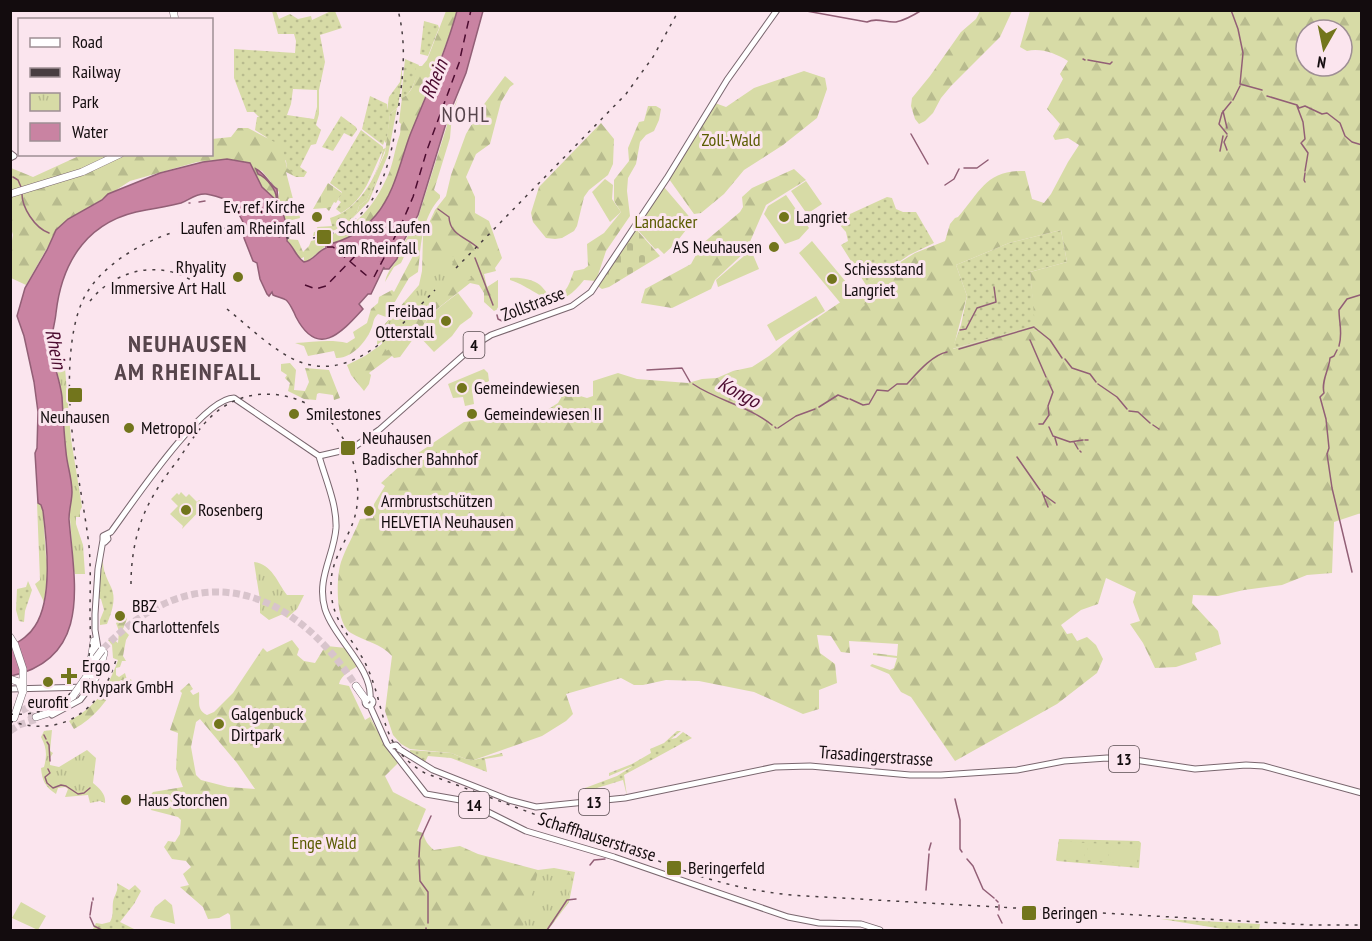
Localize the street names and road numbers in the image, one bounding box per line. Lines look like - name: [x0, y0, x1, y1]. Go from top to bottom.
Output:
- street label: Zollstrasse: [498, 281, 568, 326]
- road number: 4: [464, 332, 484, 358]
- street label: Trasadingerstrasse: [818, 740, 934, 771]
- road number: 13: [1109, 746, 1139, 772]
- road number: 13: [579, 789, 609, 815]
- road number: 14: [459, 792, 489, 818]
- street label: Schaffhauserstrasse: [535, 807, 659, 866]

